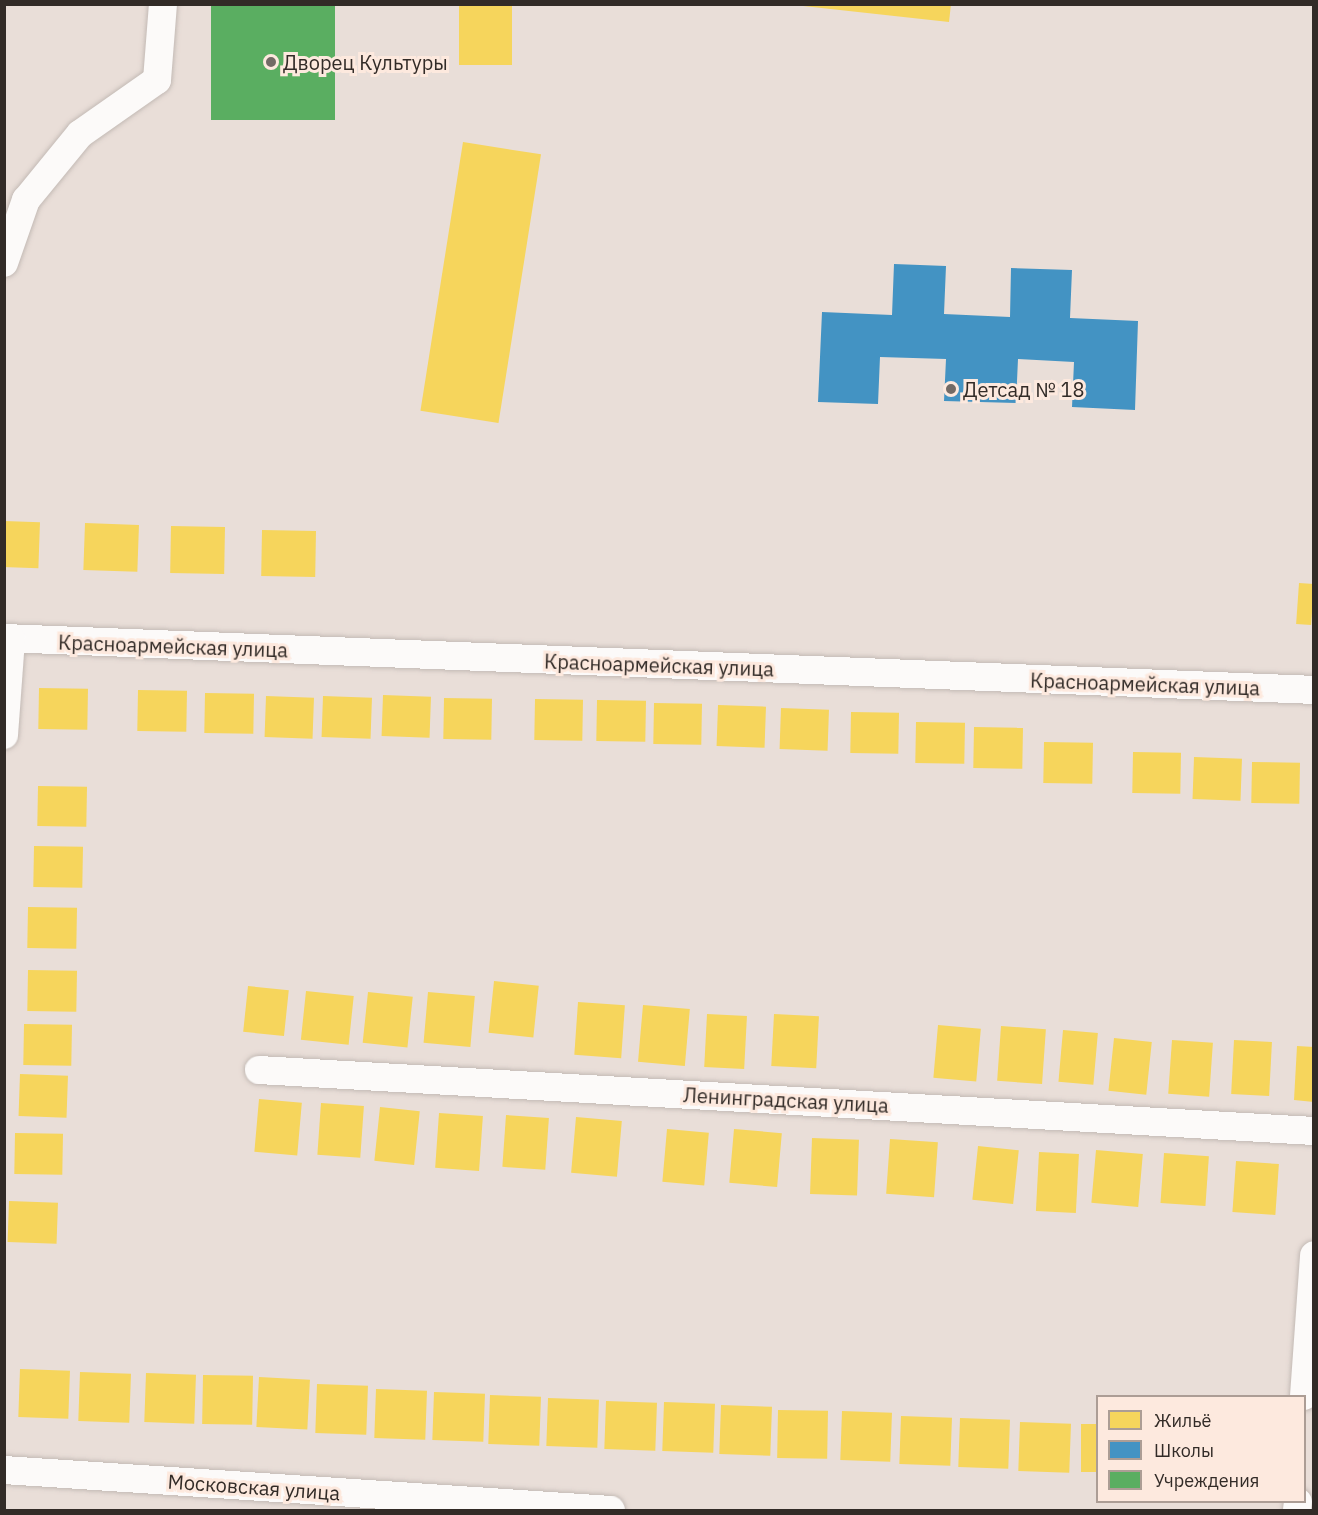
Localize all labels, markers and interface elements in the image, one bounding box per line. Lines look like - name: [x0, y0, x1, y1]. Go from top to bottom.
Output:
- place label: Дворец Культуры: [283, 50, 448, 74]
- marker: Дворец Культуры: [264, 55, 278, 69]
- place label: Детсад № 18: [963, 377, 1084, 401]
- marker: Детсад № 18: [944, 382, 958, 396]
- street label: Красноармейская улица: [58, 630, 288, 662]
- street label: Красноармейская улица: [544, 649, 774, 681]
- street label: Красноармейская улица: [1030, 668, 1260, 700]
- street label: Ленинградская улица: [683, 1083, 889, 1117]
- legend: [1096, 1395, 1306, 1503]
- text: Жильё: [1154, 1409, 1211, 1432]
- text: Школы: [1154, 1439, 1214, 1462]
- street label: Московская улица: [167, 1469, 341, 1505]
- text: Учреждения: [1154, 1469, 1259, 1492]

